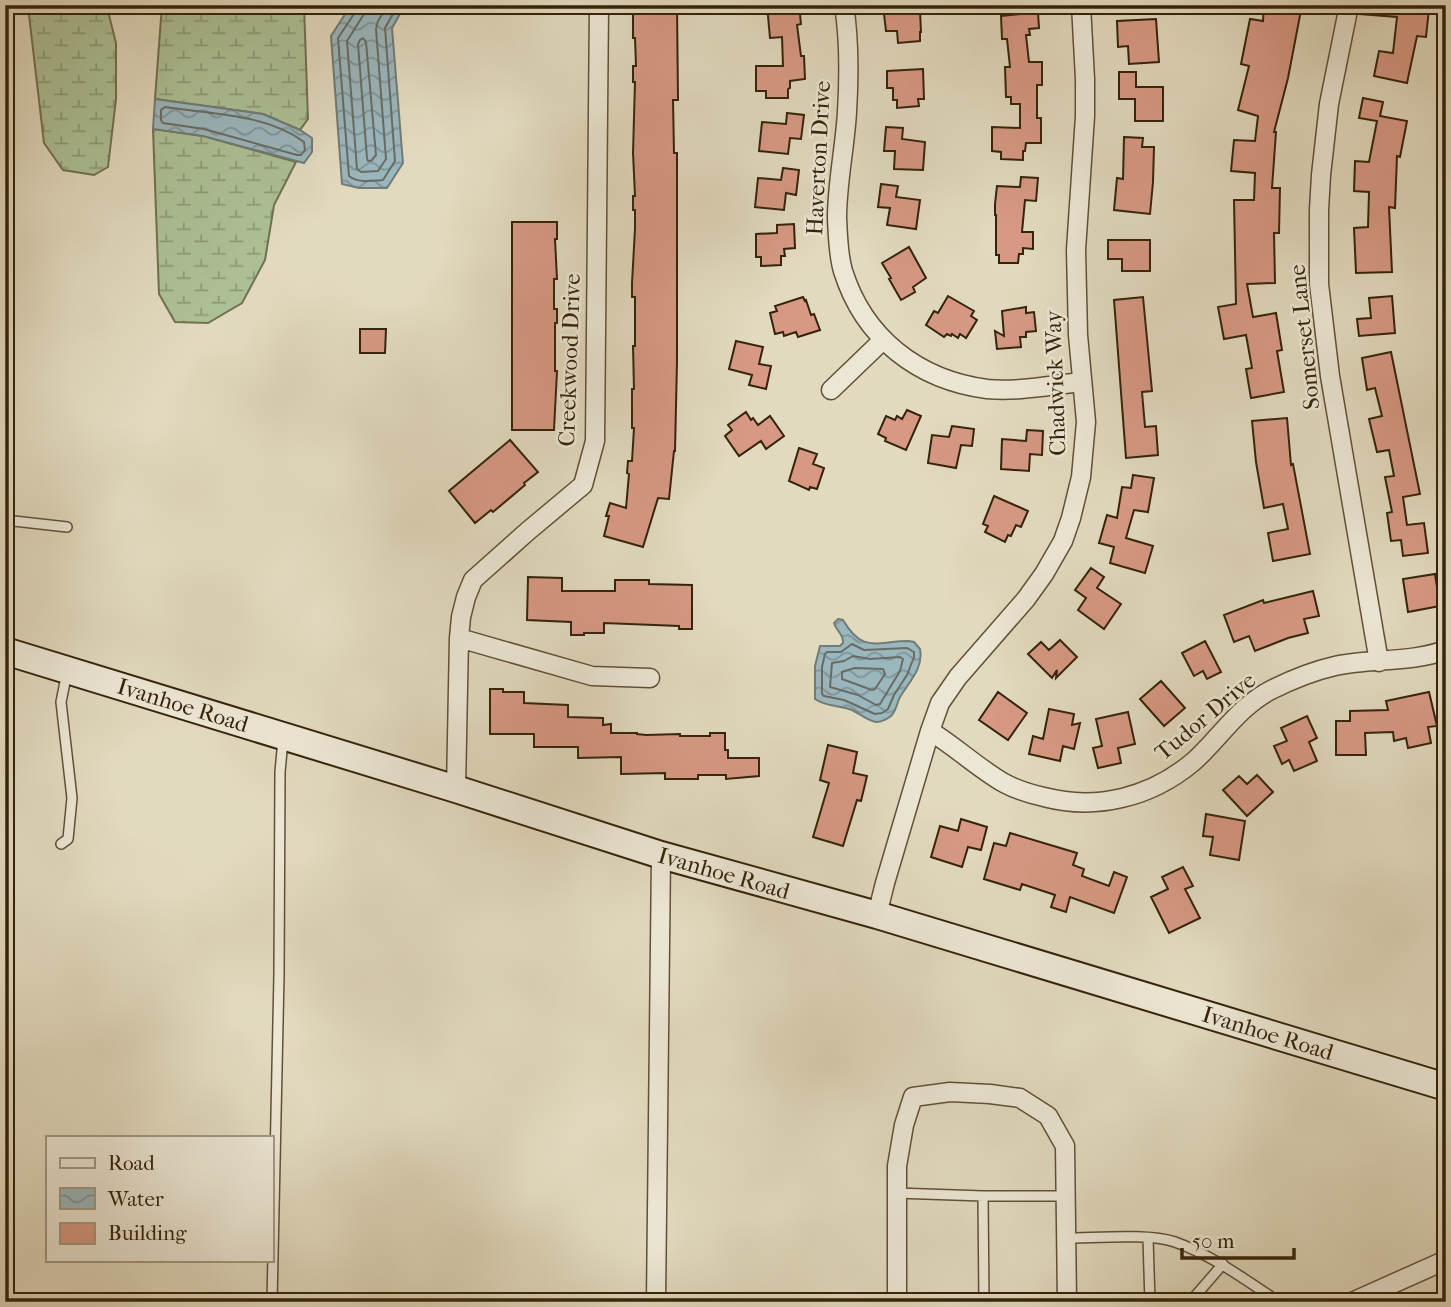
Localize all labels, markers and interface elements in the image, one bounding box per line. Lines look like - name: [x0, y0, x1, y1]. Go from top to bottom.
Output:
- street label: Haverton Drive: [801, 80, 836, 236]
- street label: Somerset Lane: [1283, 263, 1326, 411]
- street label: Creekwood Drive: [553, 273, 586, 447]
- street label: Chadwick Way: [1039, 309, 1072, 456]
- street label: Tudor Drive: [1150, 667, 1261, 766]
- street label: Ivanhoe Road: [114, 673, 252, 738]
- street label: Ivanhoe Road: [655, 842, 793, 905]
- street label: Ivanhoe Road: [1199, 1001, 1337, 1066]
- legend: [46, 1136, 273, 1262]
- text: Road: [108, 1151, 155, 1175]
- text: Water: [107, 1187, 164, 1211]
- scale bar: [1182, 1216, 1294, 1260]
- text: Building: [108, 1221, 187, 1245]
- text: 50 m: [1192, 1229, 1235, 1253]

